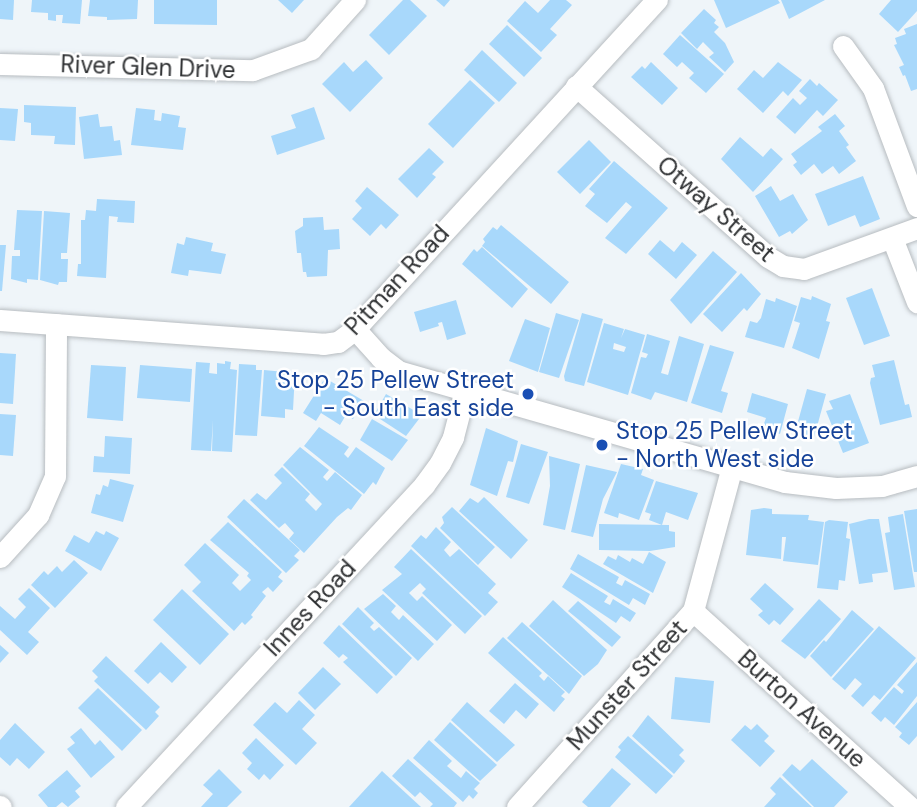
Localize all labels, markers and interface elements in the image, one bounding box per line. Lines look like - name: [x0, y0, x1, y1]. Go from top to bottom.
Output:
- street label: River Glen Drive: [60, 50, 236, 84]
- street label: Otway Street: [651, 150, 781, 268]
- street label: Pitman Road: [339, 219, 455, 341]
- place label: Stop 25 Pellew Street - South East side: [277, 366, 514, 422]
- marker: Stop 25 Pellew Street - South East side: [520, 386, 536, 402]
- place label: Stop 25 Pellew Street - North West side: [616, 417, 853, 473]
- marker: Stop 25 Pellew Street - North West side: [594, 437, 610, 453]
- street label: Innes Road: [258, 554, 362, 662]
- street label: Munster Street: [561, 614, 693, 756]
- street label: Burton Avenue: [732, 644, 872, 774]

